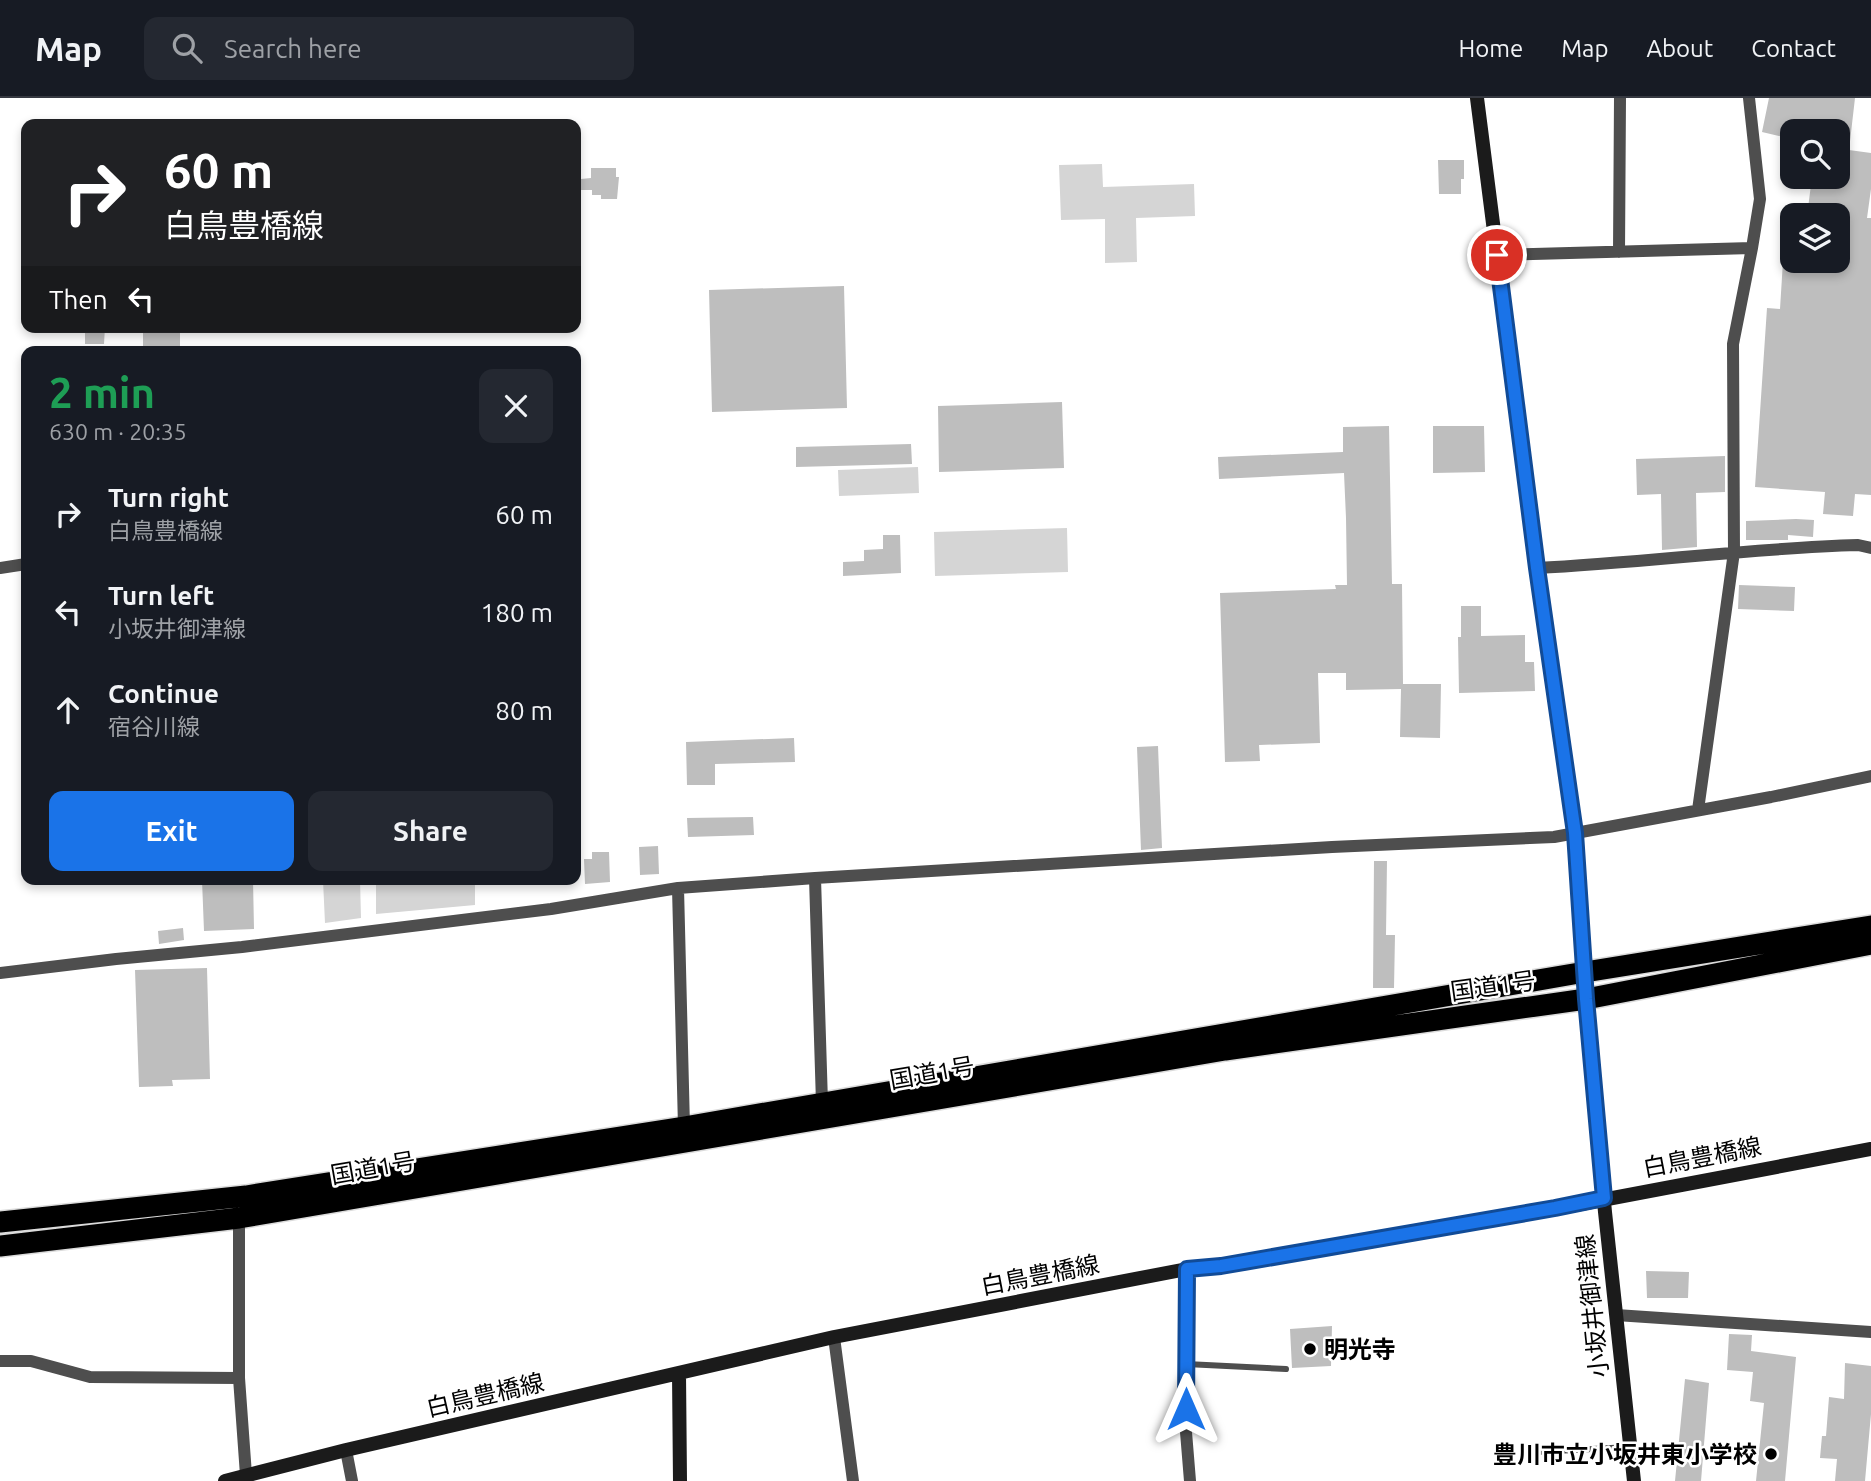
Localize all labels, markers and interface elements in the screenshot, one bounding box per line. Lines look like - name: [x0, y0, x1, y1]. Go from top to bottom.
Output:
- search box: [144, 17, 634, 80]
- icon: search: [168, 29, 206, 67]
- text: Map: [35, 30, 102, 67]
- text: Search here: [224, 34, 362, 63]
- text: Home: [1458, 35, 1523, 62]
- text: Map: [1561, 35, 1608, 62]
- text: About: [1646, 35, 1713, 62]
- text: Contact: [1751, 35, 1836, 62]
- map controls: [1780, 119, 1850, 273]
- button: search: [1780, 119, 1850, 189]
- text: 60 m: [164, 142, 273, 197]
- icon: right: [49, 147, 140, 238]
- button: layers: [1780, 203, 1850, 273]
- text: 白鳥豊橋線: [164, 207, 324, 243]
- pin: [1467, 225, 1527, 285]
- icon: arrive: [1478, 236, 1516, 274]
- icon: left: [122, 280, 160, 318]
- text: Then: [49, 285, 108, 314]
- text: 2 min: [49, 369, 155, 416]
- button: close: [479, 369, 553, 443]
- text: 630 m · 20:35: [49, 419, 187, 444]
- text: Turn right: [108, 483, 229, 512]
- icon: right: [49, 495, 87, 533]
- text: 60 m: [495, 500, 553, 529]
- text: 白鳥豊橋線: [108, 518, 223, 543]
- text: Turn left: [108, 581, 214, 610]
- icon: left: [49, 593, 87, 631]
- text: 180 m: [481, 598, 553, 627]
- text: 小坂井御津線: [108, 616, 246, 641]
- text: Continue: [108, 679, 219, 708]
- icon: ahead: [49, 691, 87, 729]
- text: 80 m: [495, 696, 553, 725]
- text: 宿谷川線: [108, 714, 200, 739]
- button: Exit: [49, 791, 294, 871]
- button: Share: [308, 791, 553, 871]
- street label: 国道1号: [1449, 967, 1537, 1005]
- street label: 国道1号: [888, 1052, 976, 1094]
- street label: 白鳥豊橋線: [1641, 1132, 1763, 1182]
- street label: 国道1号: [329, 1147, 417, 1189]
- street label: 小坂井御津線: [1571, 1233, 1613, 1379]
- street label: 白鳥豊橋線: [979, 1250, 1101, 1300]
- place label: 明光寺: [1324, 1336, 1396, 1363]
- marker: 明光寺: [1302, 1341, 1318, 1357]
- street label: 白鳥豊橋線: [424, 1368, 546, 1422]
- position arrow: [1149, 1372, 1223, 1446]
- place label: 豊川市立小坂井東小学校: [1493, 1441, 1757, 1468]
- marker: 豊川市立小坂井東小学校: [1763, 1446, 1779, 1462]

